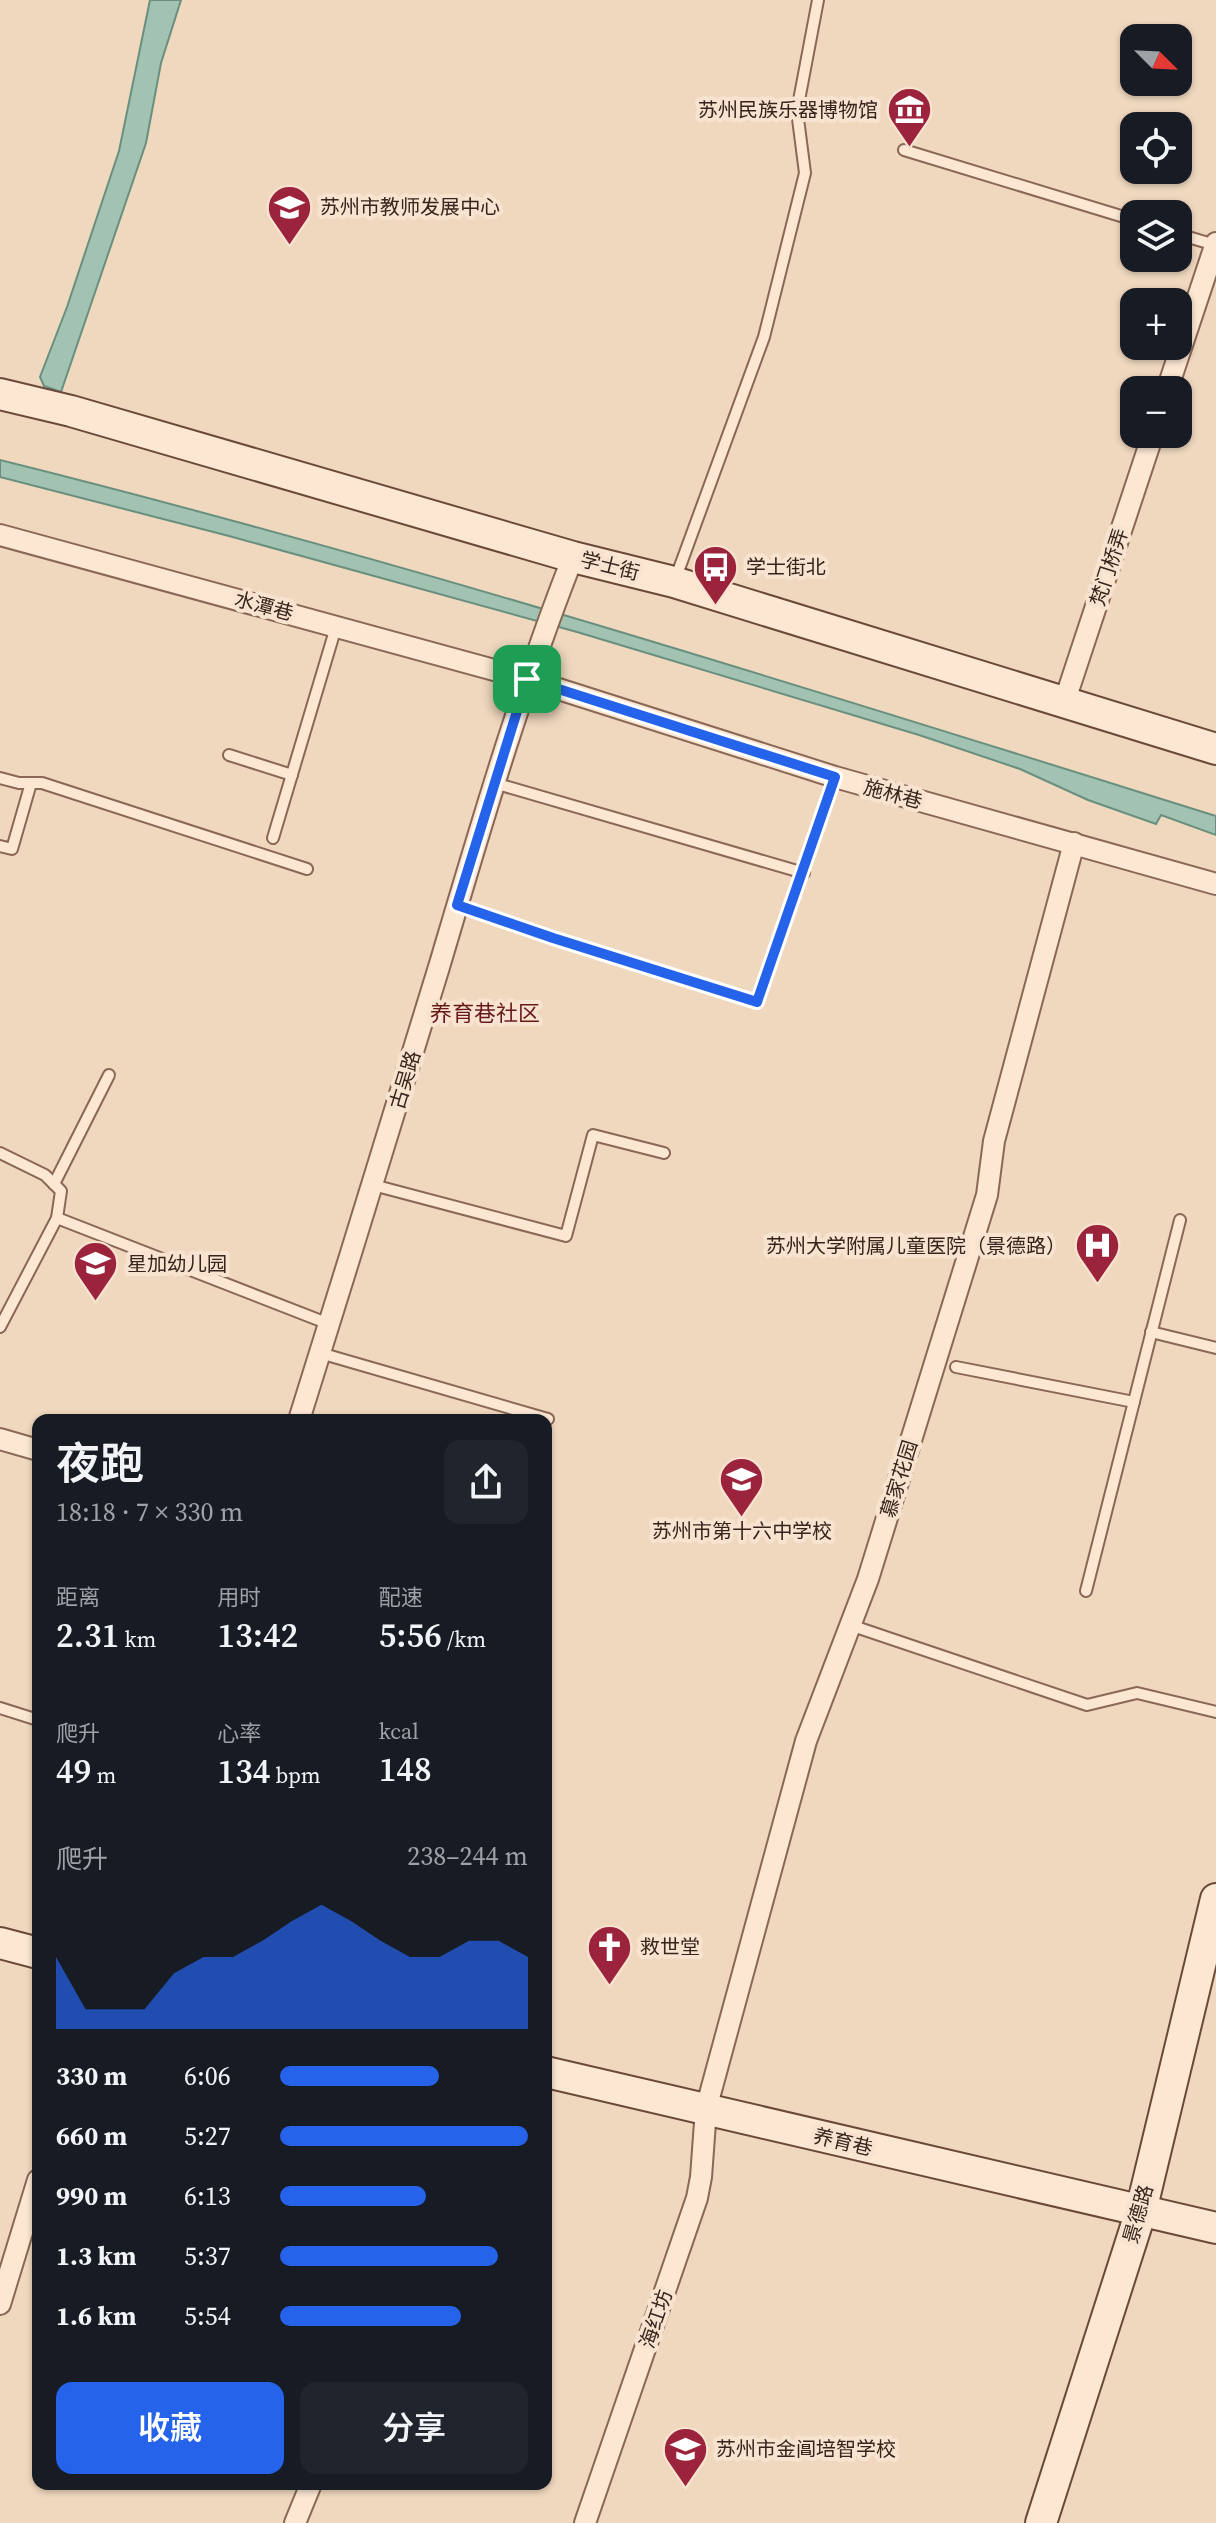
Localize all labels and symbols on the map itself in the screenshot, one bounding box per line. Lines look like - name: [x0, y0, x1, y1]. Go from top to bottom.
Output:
- north arrow: [1120, 24, 1192, 96]
- museum icon: 苏州民族乐器博物馆: [885, 86, 933, 149]
- place label: 苏州民族乐器博物馆: [698, 96, 878, 124]
- school or university icon: 苏州市教师发展中心: [265, 183, 313, 246]
- place label: 苏州市教师发展中心: [320, 193, 500, 221]
- street label: 梵门桥弄: [1083, 525, 1135, 609]
- bus stop icon: 学士街北: [691, 543, 739, 606]
- street label: 学士街: [578, 545, 642, 587]
- place label: 学士街北: [746, 553, 826, 581]
- street label: 水潭巷: [231, 585, 297, 627]
- pin: [493, 645, 561, 713]
- street label: 施林巷: [860, 773, 926, 815]
- district label: 养育巷社区: [430, 998, 540, 1028]
- street label: 古吴路: [383, 1047, 427, 1113]
- hospital icon: 苏州大学附属儿童医院（景德路）: [1073, 1222, 1121, 1285]
- place label: 苏州大学附属儿童医院（景德路）: [766, 1232, 1066, 1260]
- school or university icon: 星加幼儿园: [72, 1240, 120, 1303]
- place label: 星加幼儿园: [127, 1250, 227, 1278]
- street label: 慕家花园: [874, 1437, 924, 1521]
- school or university icon: 苏州市第十六中学校: [718, 1455, 766, 1518]
- place label: 苏州市第十六中学校: [652, 1517, 832, 1545]
- church icon: 救世堂: [585, 1923, 633, 1986]
- place label: 救世堂: [640, 1933, 700, 1961]
- street label: 养育巷: [811, 2122, 875, 2162]
- street label: 景德路: [1116, 2181, 1160, 2247]
- street label: 海红坊: [633, 2286, 679, 2352]
- school or university icon: 苏州市金阊培智学校: [661, 2425, 709, 2488]
- place label: 苏州市金阊培智学校: [716, 2435, 896, 2463]

